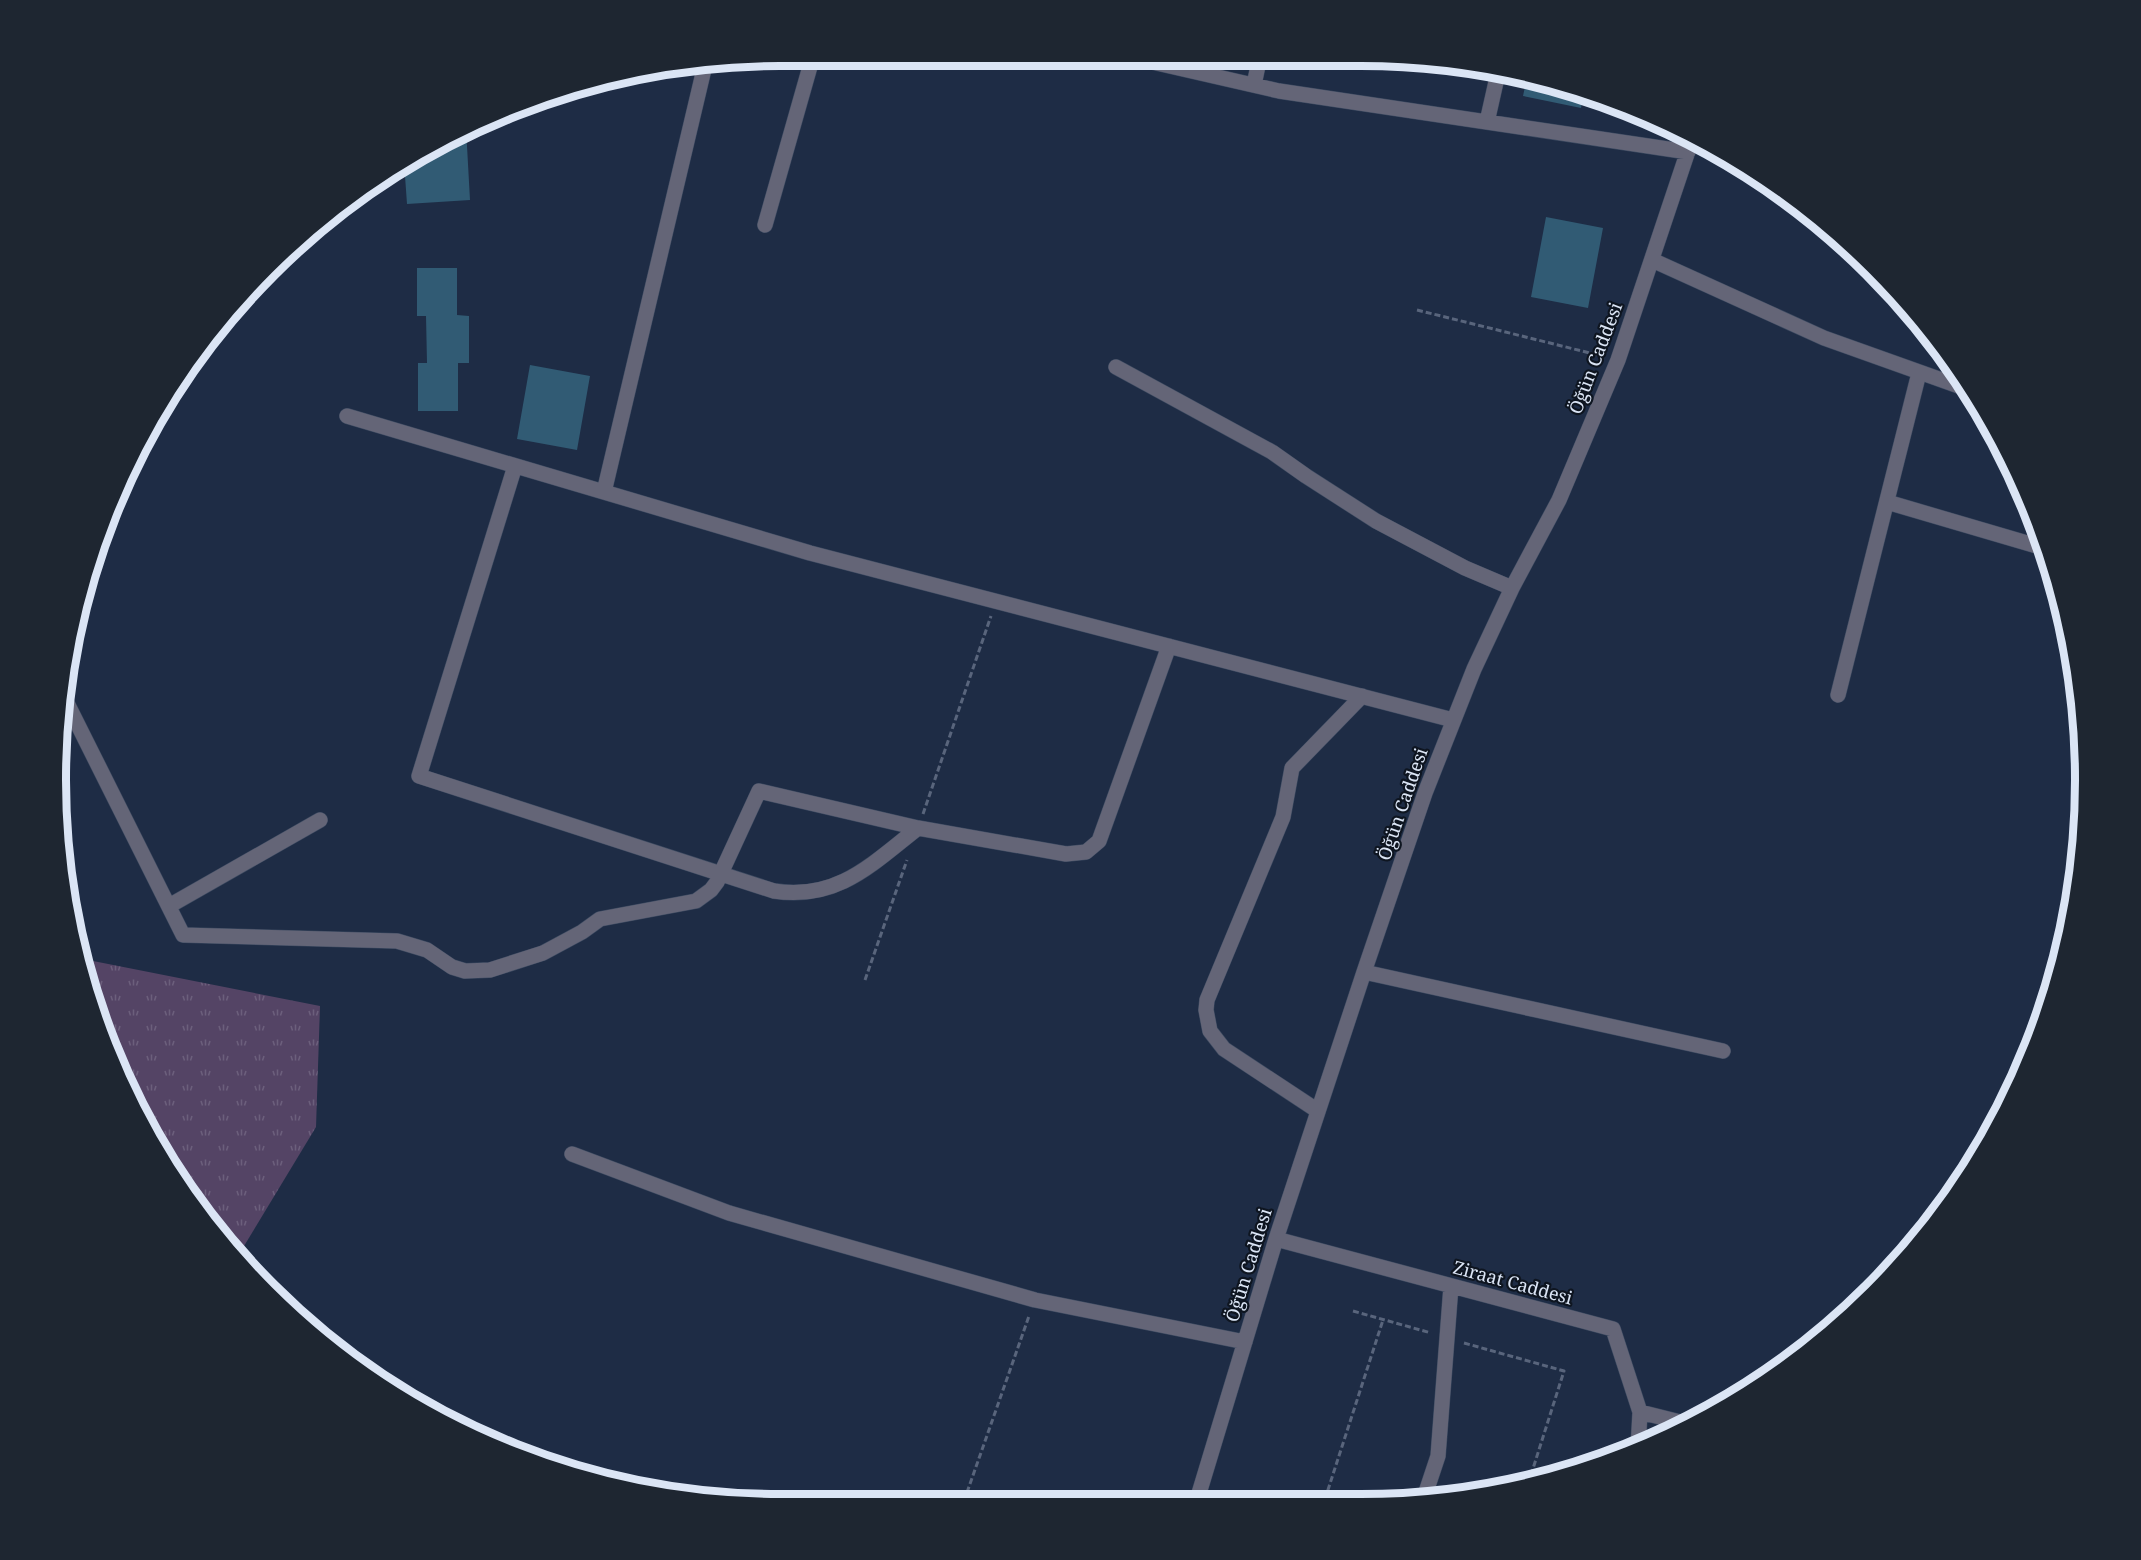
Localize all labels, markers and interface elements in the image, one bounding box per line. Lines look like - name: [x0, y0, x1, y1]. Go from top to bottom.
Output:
- street label: Öğün Caddesi: [1563, 299, 1627, 417]
- street label: Öğün Caddesi: [1372, 744, 1433, 863]
- street label: Öğün Caddesi: [1219, 1205, 1277, 1325]
- street label: Ziraat Caddesi: [1451, 1255, 1576, 1310]

